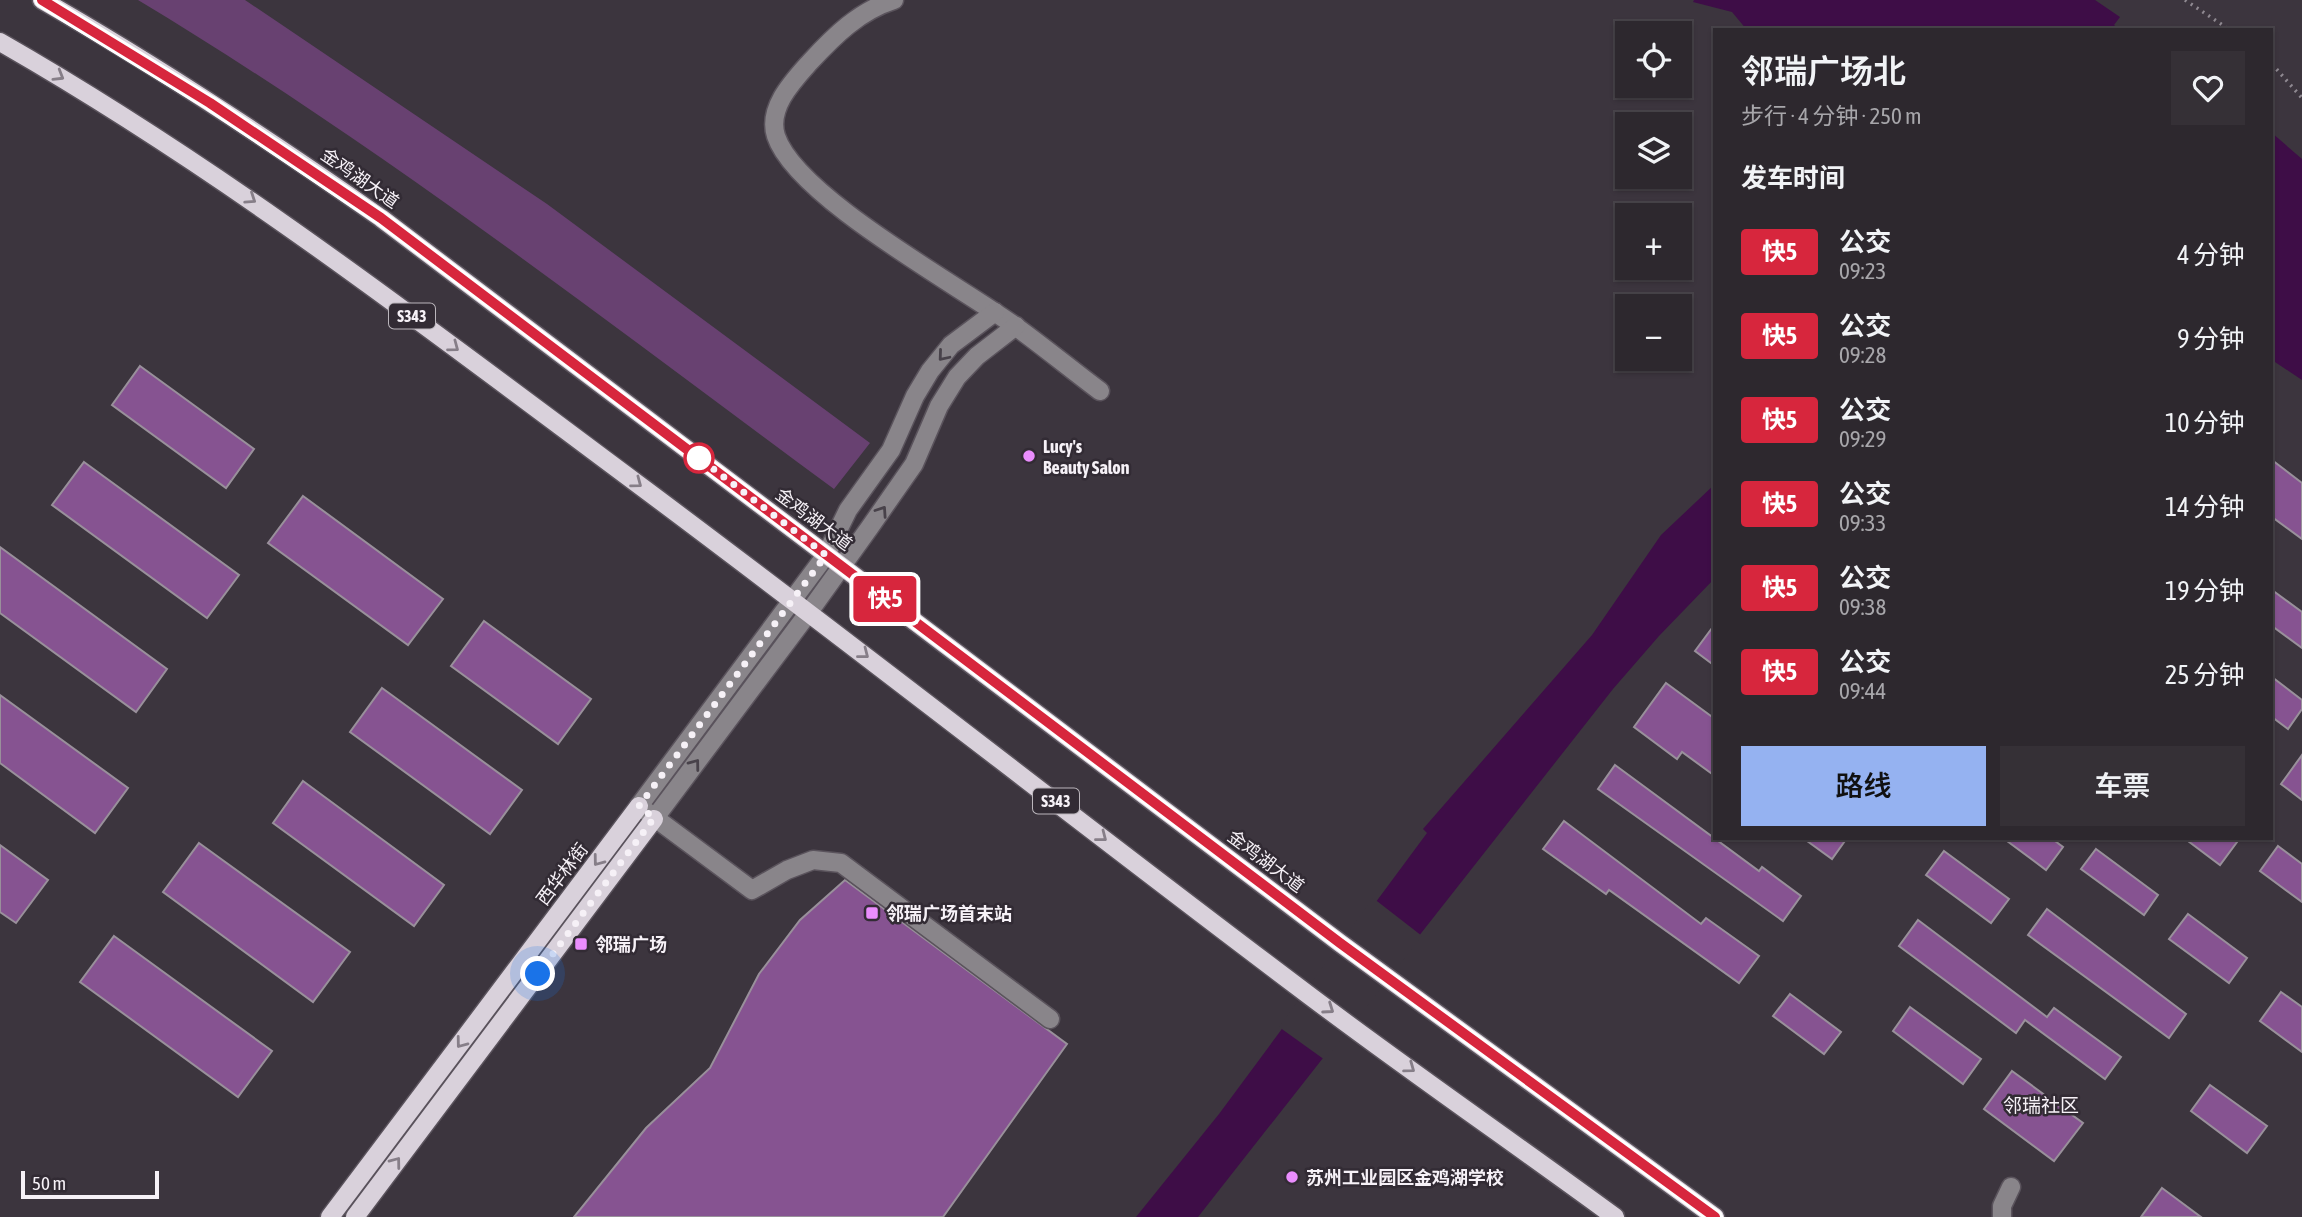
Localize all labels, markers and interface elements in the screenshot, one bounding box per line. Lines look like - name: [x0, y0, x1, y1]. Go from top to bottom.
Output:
- map controls: [1615, 21, 1692, 371]
- button: locate: [1615, 21, 1692, 98]
- button: heart: [2171, 51, 2245, 125]
- text: 邻瑞广场北: [1741, 52, 1906, 90]
- one-way arrow: [51, 68, 64, 81]
- text: 步行 · 4 分钟 · 250 m: [1741, 103, 1922, 129]
- button: layers: [1615, 112, 1692, 189]
- street label: 金鸡湖大道: [317, 144, 403, 212]
- text: 发车时间: [1741, 163, 1845, 193]
- one-way arrow: [243, 191, 256, 204]
- button: +: [1615, 203, 1692, 280]
- text: 公交: [1839, 227, 1891, 257]
- text: 快5: [1762, 238, 1797, 265]
- text: 4 分钟: [2177, 240, 2245, 270]
- text: 09:23: [1839, 258, 1886, 284]
- button: −: [1615, 294, 1692, 371]
- road number: S343: [389, 304, 435, 328]
- text: 公交: [1839, 311, 1891, 341]
- text: 快5: [1762, 322, 1797, 349]
- text: 9 分钟: [2177, 324, 2245, 354]
- one-way arrow: [446, 339, 459, 352]
- text: 09:28: [1839, 342, 1886, 368]
- one-way arrow: [938, 348, 951, 360]
- text: 公交: [1839, 395, 1891, 425]
- text: 快5: [1762, 406, 1797, 433]
- text: 10 分钟: [2165, 408, 2245, 438]
- text: 09:29: [1839, 426, 1886, 452]
- place label: Lucy's Beauty Salon: [1043, 436, 1130, 478]
- unlabelled marker: [684, 443, 714, 473]
- marker: Lucy's Beauty Salon: [1021, 448, 1037, 464]
- one-way arrow: [629, 475, 641, 488]
- text: 公交: [1839, 479, 1891, 509]
- street label: 金鸡湖大道: [772, 484, 856, 554]
- text: 快5: [1762, 490, 1797, 517]
- text: 14 分钟: [2165, 492, 2245, 522]
- one-way arrow: [873, 506, 886, 519]
- text: 09:33: [1839, 510, 1886, 536]
- text: 公交: [1839, 563, 1891, 593]
- text: 快5: [1762, 574, 1797, 601]
- line badge: 快5: [854, 576, 917, 622]
- text: 19 分钟: [2165, 576, 2245, 606]
- text: 快5: [867, 585, 903, 612]
- text: 09:38: [1839, 594, 1886, 620]
- one-way arrow: [856, 645, 868, 658]
- text: 公交: [1839, 647, 1891, 677]
- text: 快5: [1762, 658, 1797, 685]
- text: 25 分钟: [2165, 660, 2245, 690]
- text: 09:44: [1839, 678, 1886, 704]
- button: 路线: [1741, 746, 1986, 826]
- button: 车票: [2000, 746, 2245, 826]
- one-way arrow: [687, 759, 700, 772]
- road number: S343: [1033, 788, 1079, 814]
- street label: 金鸡湖大道: [1224, 826, 1308, 896]
- one-way arrow: [1095, 829, 1107, 842]
- street label: 西华林街: [532, 839, 592, 909]
- one-way arrow: [593, 853, 606, 866]
- place label: 邻瑞广场首末站: [886, 903, 1012, 924]
- marker: 邻瑞广场首末站: [864, 905, 880, 921]
- place label: 邻瑞广场: [595, 934, 667, 955]
- marker: 邻瑞广场: [573, 936, 589, 952]
- your location: [520, 956, 555, 991]
- one-way arrow: [1321, 1001, 1334, 1013]
- one-way arrow: [457, 1035, 470, 1048]
- one-way arrow: [1402, 1060, 1415, 1072]
- district label: 邻瑞社区: [2003, 1094, 2079, 1116]
- one-way arrow: [387, 1158, 400, 1170]
- place label: 苏州工业园区金鸡湖学校: [1306, 1167, 1504, 1188]
- scale bar: [21, 1168, 159, 1200]
- marker: 苏州工业园区金鸡湖学校: [1284, 1169, 1300, 1185]
- text: 50 m: [32, 1172, 66, 1194]

